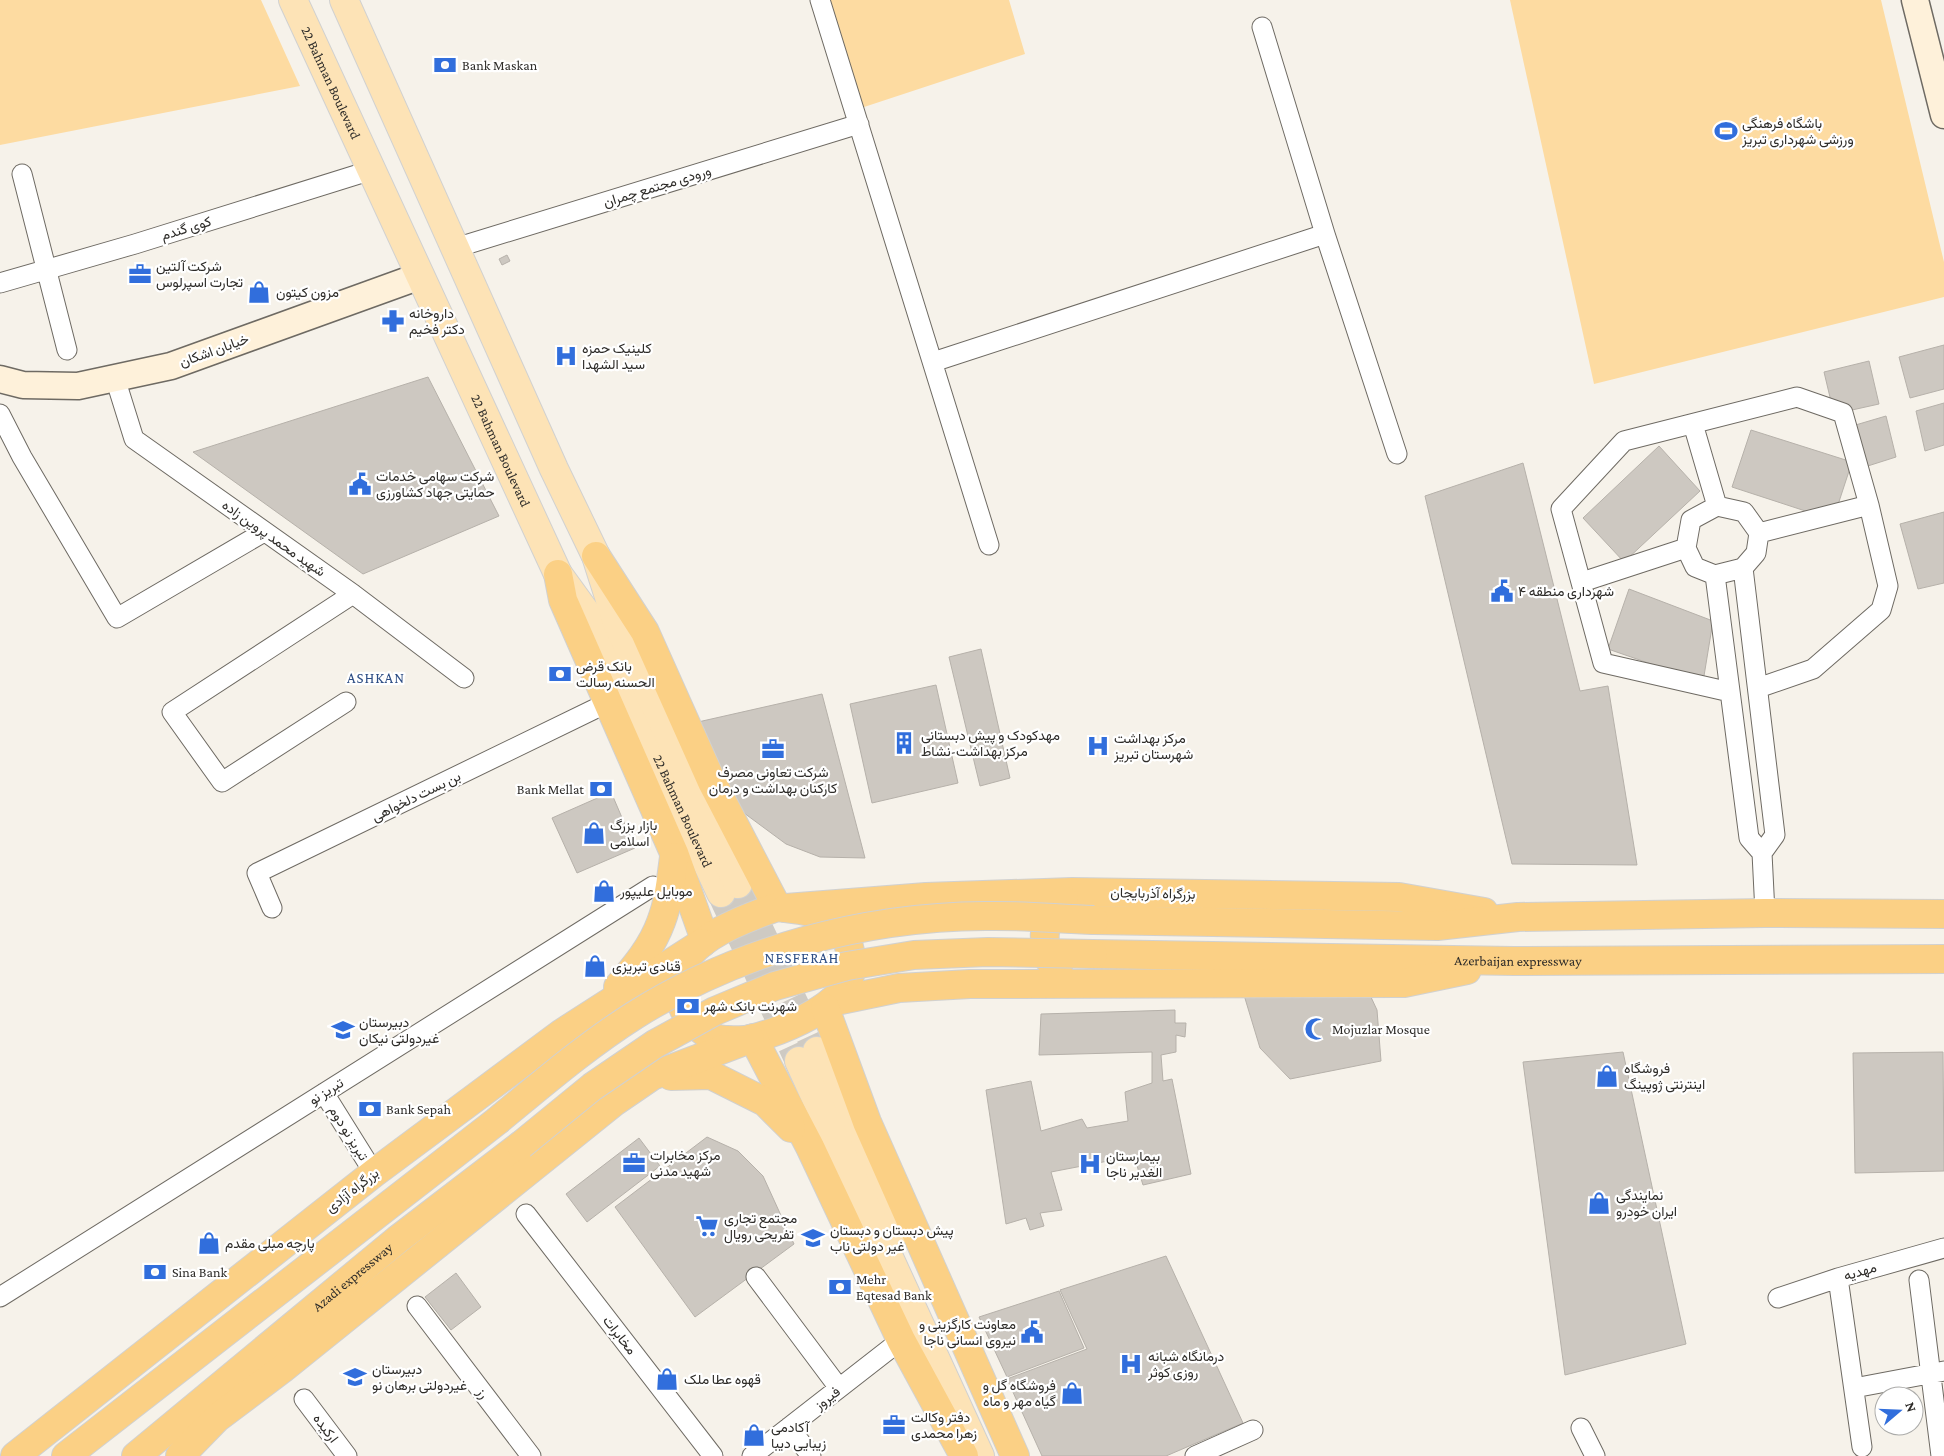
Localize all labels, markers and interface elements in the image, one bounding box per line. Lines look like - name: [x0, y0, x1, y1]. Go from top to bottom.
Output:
- street label: 22 Bahman Boulevard: [298, 24, 364, 142]
- bank icon: Bank Maskan: [432, 52, 458, 78]
- place label: Bank Maskan: [462, 57, 538, 73]
- place label: باشگاه فرهنگی ورزشی شهرداری تبریز: [1741, 115, 1854, 148]
- sports icon: باشگاه فرهنگی ورزشی شهرداری تبریز: [1713, 118, 1739, 144]
- street label: ورودی مجتمع چمران: [601, 162, 714, 213]
- street label: کوی گندم: [159, 213, 213, 244]
- place label: شرکت آلتین تجارت اسپرلوس: [156, 258, 243, 292]
- office icon: شرکت آلتین تجارت اسپرلوس: [127, 261, 153, 287]
- shop icon: مزون کیتون: [246, 279, 272, 305]
- place label: مزون کیتون: [276, 284, 339, 301]
- place label: داروخانه دکتر فخیم: [409, 305, 465, 338]
- pharmacy icon: داروخانه دکتر فخیم: [380, 308, 406, 334]
- street label: خیابان اشکان: [177, 330, 251, 371]
- place label: کلینیک حمزه سید الشهدا: [582, 340, 652, 373]
- hospital icon: کلینیک حمزه سید الشهدا: [553, 343, 579, 369]
- street label: 22 Bahman Boulevard: [468, 391, 534, 510]
- place label: شرکت سهامی خدمات حمایتی جهاد کشاورزی: [376, 468, 495, 501]
- public building icon: شرکت سهامی خدمات حمایتی جهاد کشاورزی: [347, 471, 373, 497]
- street label: شهید محمد پروین زاده: [218, 496, 329, 581]
- public building icon: شهرداری منطقه ۴: [1489, 578, 1515, 604]
- place label: شهرداری منطقه ۴: [1518, 583, 1614, 600]
- place label: بانک قرض الحسنه رسالت: [576, 658, 655, 691]
- bank icon: بانک قرض الحسنه رسالت: [547, 661, 573, 687]
- district label: ASHKAN: [347, 670, 405, 686]
- place label: مهدکودک و پیش دبستانی مرکز بهداشت-نشاط: [921, 727, 1060, 760]
- building icon: مهدکودک و پیش دبستانی مرکز بهداشت-نشاط: [891, 730, 917, 756]
- place label: مرکز بهداشت شهرستان تبریز: [1113, 730, 1193, 763]
- hospital icon: مرکز بهداشت شهرستان تبریز: [1085, 733, 1111, 759]
- office icon: شرکت تعاونی مصرف کارکنان بهداشت و درمان: [760, 736, 786, 762]
- street label: 22 Bahman Boulevard: [650, 752, 716, 870]
- place label: شرکت تعاونی مصرف کارکنان بهداشت و درمان: [709, 764, 837, 797]
- street label: بن بست دلخواهی: [369, 768, 464, 825]
- bank icon: Bank Mellat: [588, 776, 614, 802]
- place label: Bank Mellat: [517, 781, 584, 797]
- place label: بازار بزرگ اسلامی: [610, 817, 657, 850]
- shop icon: بازار بزرگ اسلامی: [581, 820, 607, 846]
- shop icon: موبایل علیپور: [591, 878, 617, 904]
- place label: موبایل علیپور: [619, 883, 693, 901]
- street label: بزرگراه آذربایجان: [1110, 884, 1196, 903]
- district label: NESFERAH: [765, 950, 839, 966]
- street label: Azerbaijan expressway: [1454, 952, 1582, 970]
- shop icon: قنادی تبریزی: [582, 953, 608, 979]
- place label: قنادی تبریزی: [612, 958, 681, 975]
- bank icon: شهرنت بانک شهر: [675, 993, 701, 1019]
- place label: شهرنت بانک شهر: [703, 998, 797, 1015]
- place label: دبیرستان غیردولتی نیکان: [359, 1014, 439, 1047]
- mosque icon: Mojuzlar Mosque: [1303, 1016, 1329, 1042]
- school or university icon: دبیرستان غیردولتی نیکان: [330, 1017, 356, 1043]
- place label: Mojuzlar Mosque: [1332, 1021, 1430, 1038]
- place label: فروشگاه اینترنتی ژوپینگ: [1624, 1060, 1705, 1094]
- shop icon: فروشگاه اینترنتی ژوپینگ: [1594, 1063, 1620, 1089]
- street label: تبریز نو: [306, 1074, 347, 1109]
- bank icon: Bank Sepah: [357, 1096, 383, 1122]
- place label: Bank Sepah: [386, 1101, 451, 1117]
- street label: تبریز نو دوم: [325, 1103, 372, 1164]
- place label: مرکز مخابرات شهید مدنی: [650, 1147, 721, 1180]
- place label: بیمارستان الغدیر ناجا: [1106, 1148, 1162, 1181]
- office icon: مرکز مخابرات شهید مدنی: [621, 1150, 647, 1176]
- hospital icon: بیمارستان الغدیر ناجا: [1077, 1151, 1103, 1177]
- street label: بزرگراه آزادی: [322, 1164, 382, 1216]
- place label: نمایندگی ایران خودرو: [1616, 1187, 1677, 1220]
- shop icon: نمایندگی ایران خودرو: [1586, 1190, 1612, 1216]
- place label: مجتمع تجاری تفریحی رویال: [724, 1210, 797, 1244]
- supermarket icon: مجتمع تجاری تفریحی رویال: [694, 1213, 720, 1239]
- place label: پیش دبستان و دبستان غیر دولتی ناب: [830, 1222, 954, 1255]
- school or university icon: پیش دبستان و دبستان غیر دولتی ناب: [800, 1225, 826, 1251]
- shop icon: پارچه مبلی مقدم: [196, 1230, 222, 1256]
- place label: پارچه مبلی مقدم: [225, 1235, 315, 1253]
- street label: Azadi expressway: [309, 1239, 396, 1315]
- bank icon: Sina Bank: [142, 1259, 168, 1285]
- street label: مهدیه: [1842, 1259, 1879, 1284]
- place label: Sina Bank: [172, 1264, 227, 1280]
- place label: Mehr Eqtesad Bank: [856, 1271, 932, 1303]
- bank icon: Mehr Eqtesad Bank: [827, 1274, 853, 1300]
- street label: مخابرات: [599, 1312, 640, 1358]
- place label: معاونت کارگزینی و نیروی انسانی ناجا: [919, 1316, 1016, 1349]
- public building icon: معاونت کارگزینی و نیروی انسانی ناجا: [1019, 1319, 1045, 1345]
- place label: درمانگاه شبانه روزی کوثر: [1147, 1348, 1225, 1381]
- hospital icon: درمانگاه شبانه روزی کوثر: [1118, 1351, 1144, 1377]
- place label: دبیرستان غیردولتی برهان نو: [372, 1361, 467, 1394]
- school or university icon: دبیرستان غیردولتی برهان نو: [342, 1364, 368, 1390]
- shop icon: قهوه عطا ملک: [654, 1366, 680, 1392]
- place label: قهوه عطا ملک: [684, 1371, 761, 1388]
- place label: فروشگاه گل و گیاه مهر و ماه: [983, 1377, 1056, 1410]
- shop icon: فروشگاه گل و گیاه مهر و ماه: [1059, 1380, 1085, 1406]
- street label: فیروز: [810, 1383, 844, 1414]
- street label: رز: [472, 1384, 492, 1402]
- north arrow: [1874, 1386, 1924, 1436]
- text: N: [1902, 1400, 1921, 1414]
- place label: دفتر وکالت زهرا محمدی: [911, 1409, 977, 1442]
- street label: ارکیده: [309, 1410, 342, 1446]
- office icon: دفتر وکالت زهرا محمدی: [881, 1412, 907, 1438]
- place label: آکادمی زیبایی دیبا: [771, 1419, 826, 1452]
- shop icon: آکادمی زیبایی دیبا: [741, 1422, 767, 1448]

